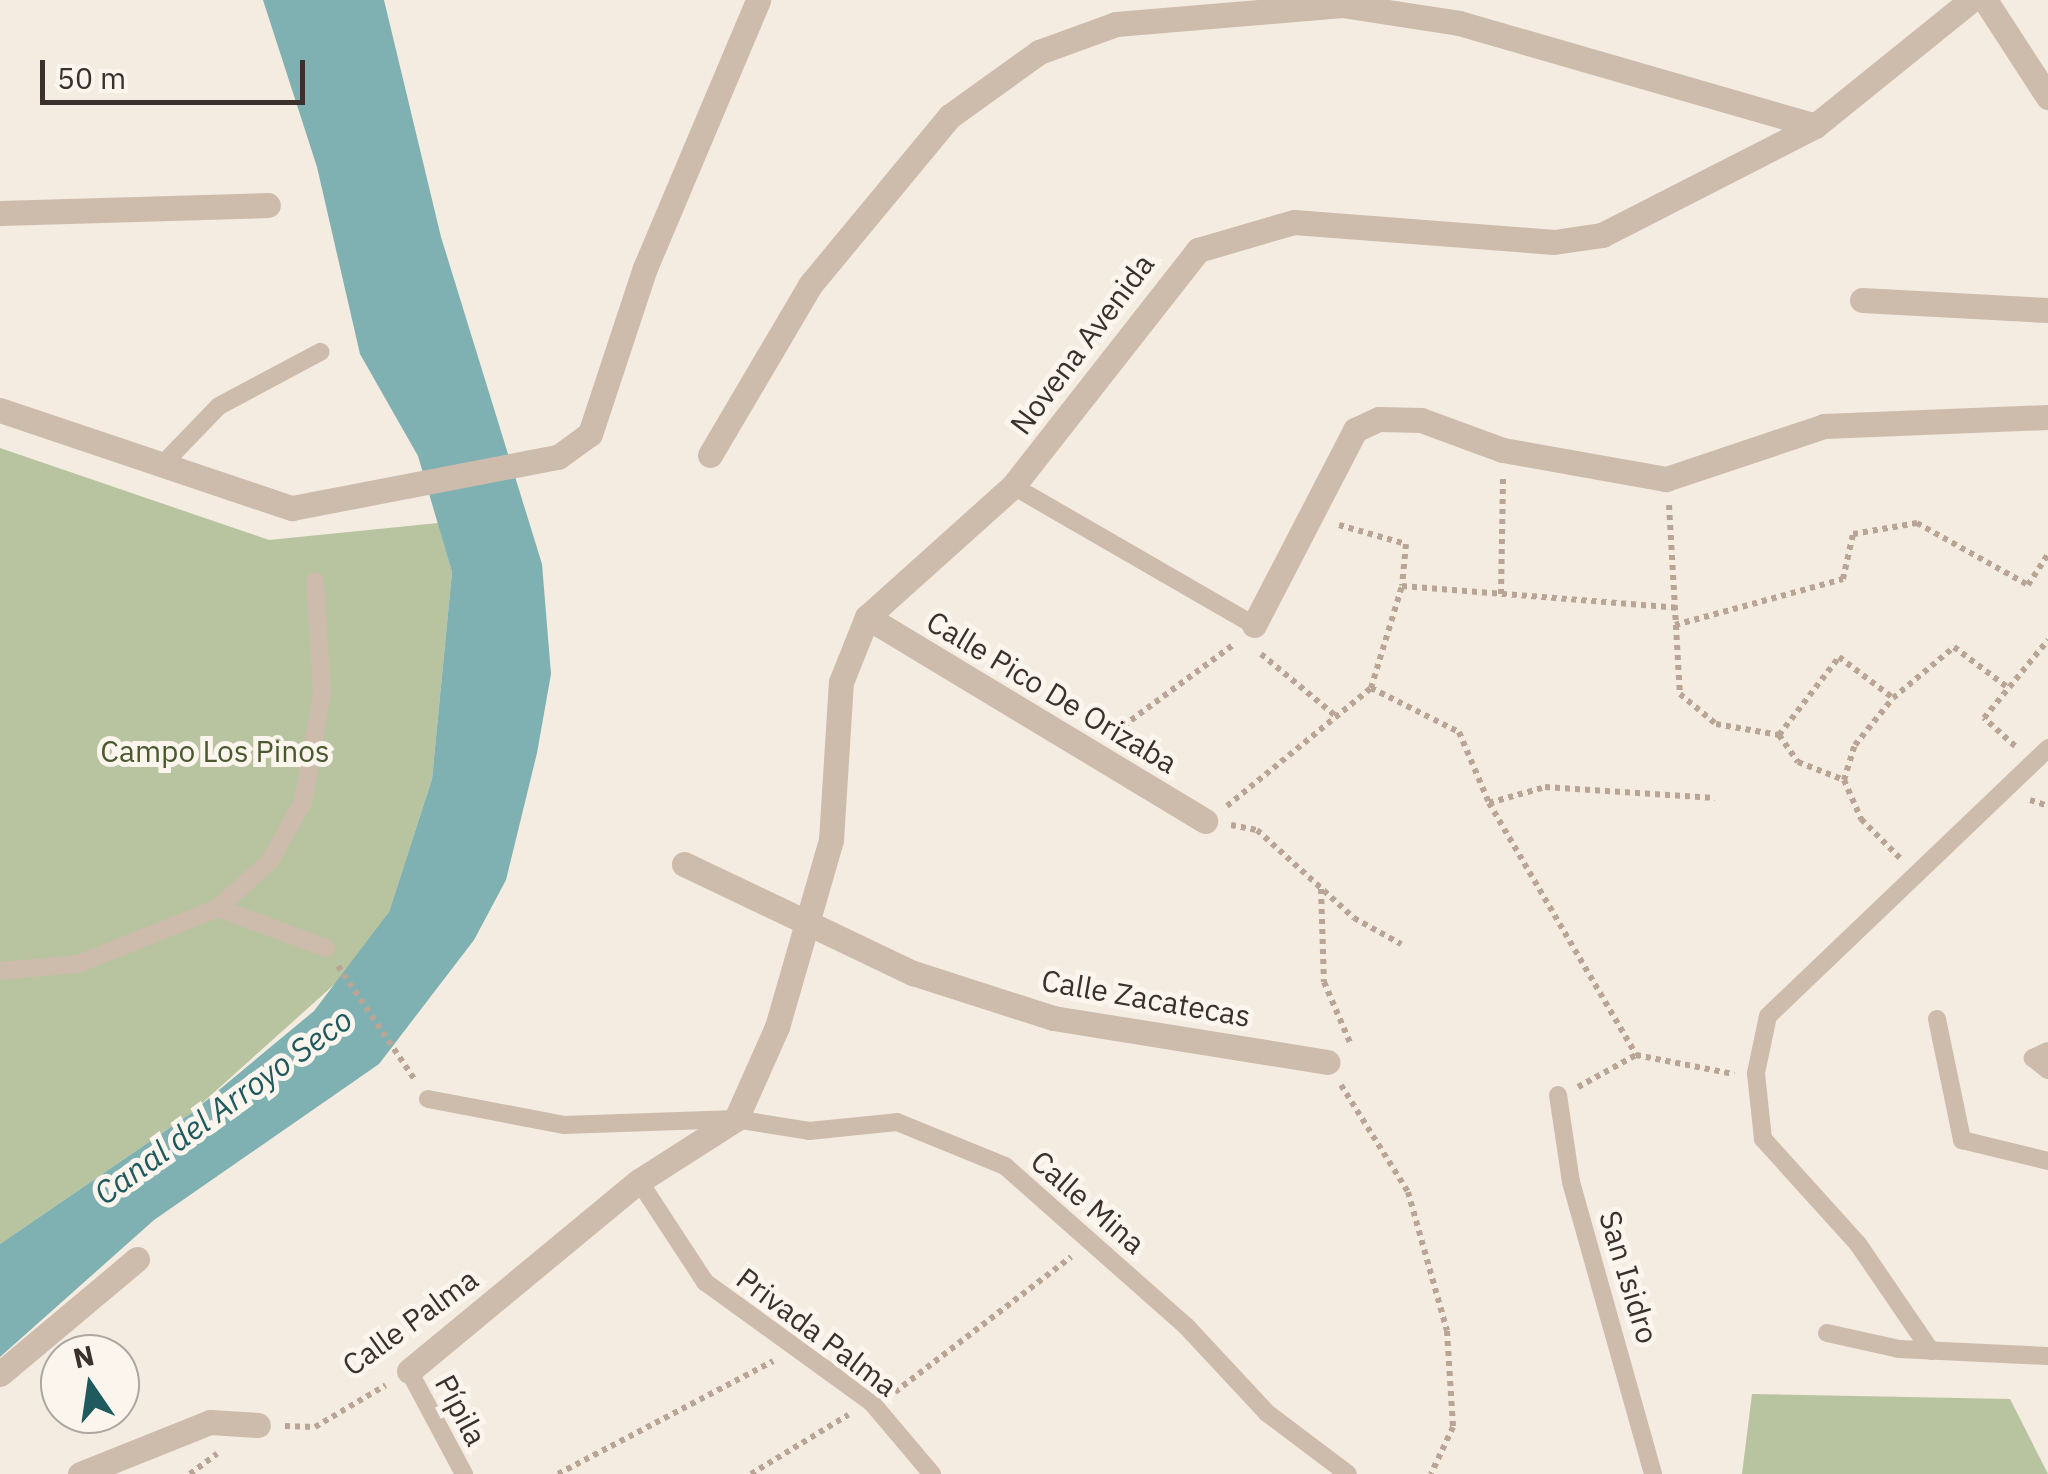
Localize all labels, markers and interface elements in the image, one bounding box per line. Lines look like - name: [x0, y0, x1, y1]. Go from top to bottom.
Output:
- scale bar: [45, 40, 310, 102]
- text: 50 m: [57, 58, 126, 97]
- street label: Novena Avenida: [1002, 247, 1162, 441]
- street label: Calle Pico De Orizaba: [920, 603, 1184, 781]
- park label: Campo Los Pinos: [100, 733, 330, 769]
- street label: Calle Zacatecas: [1039, 962, 1253, 1034]
- water label: Canal del Arroyo Seco: [87, 1000, 359, 1212]
- street label: Calle Mina: [1024, 1143, 1152, 1261]
- street label: San Isidro: [1592, 1206, 1666, 1348]
- street label: Privada Palma: [730, 1260, 904, 1404]
- street label: Calle Palma: [335, 1261, 485, 1383]
- north arrow: [40, 1334, 140, 1434]
- text: N: [70, 1336, 98, 1377]
- street label: Pípila: [428, 1369, 494, 1451]

